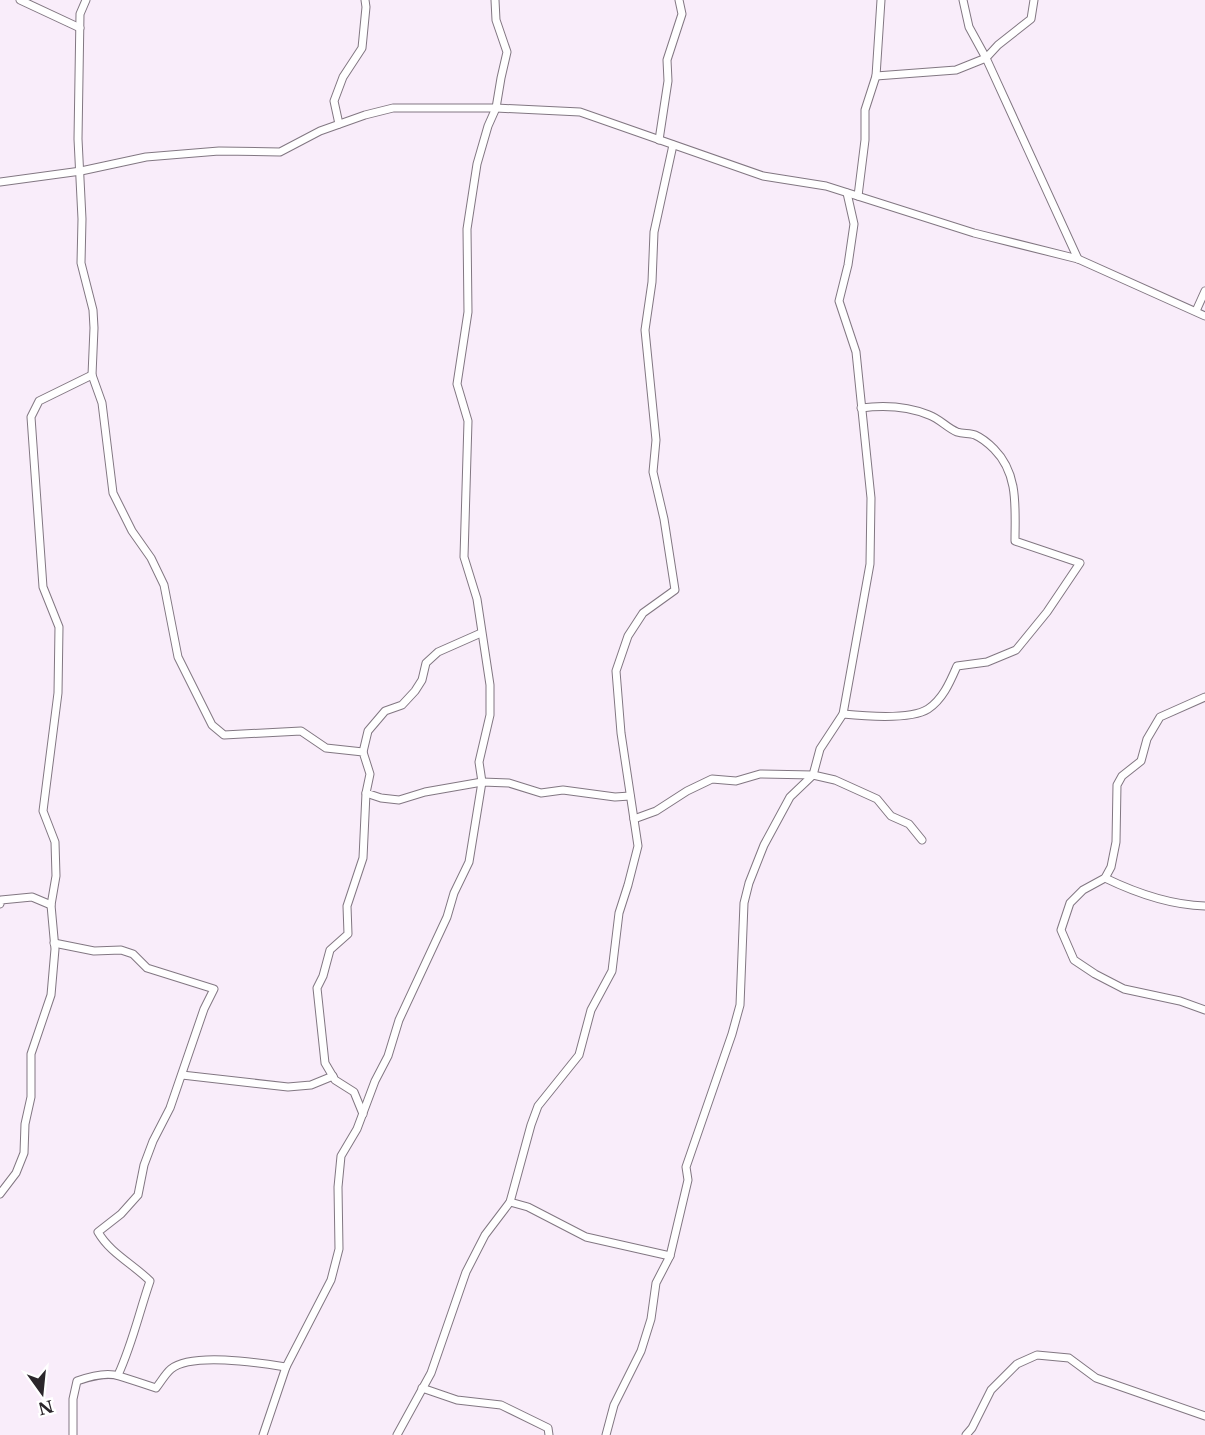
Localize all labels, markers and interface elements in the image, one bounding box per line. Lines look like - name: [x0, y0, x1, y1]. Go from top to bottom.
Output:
- north arrow: [12, 1363, 72, 1423]
- text: N: [36, 1396, 56, 1419]

